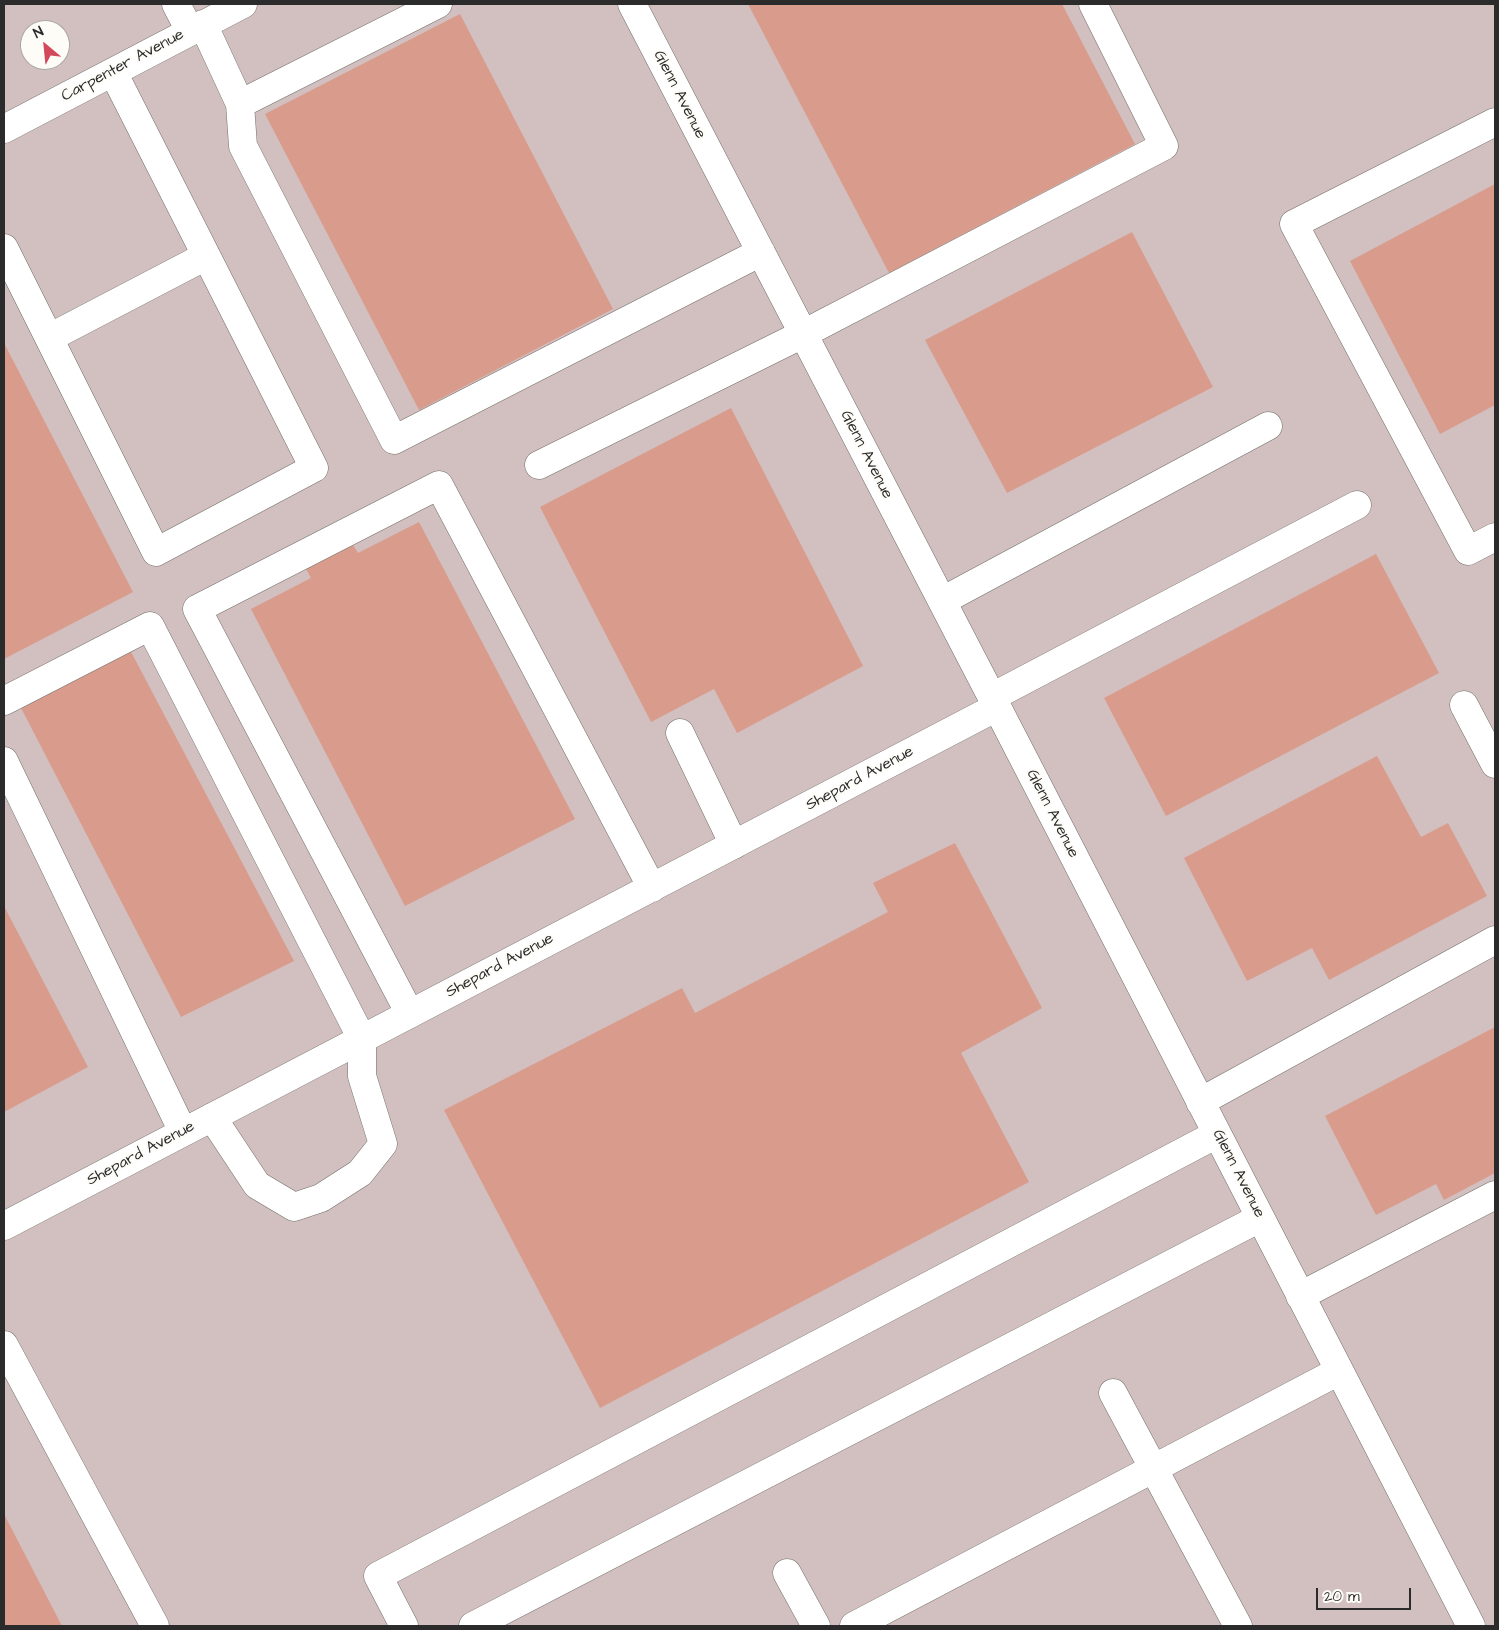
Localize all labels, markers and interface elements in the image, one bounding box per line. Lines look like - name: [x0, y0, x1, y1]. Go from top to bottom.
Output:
- north arrow: [20, 20, 70, 70]
- text: N: [30, 22, 47, 44]
- street label: Carpenter Avenue: [58, 26, 188, 106]
- street label: Glenn Avenue: [649, 48, 709, 142]
- street label: Glenn Avenue: [836, 408, 896, 502]
- street label: Shepard Avenue: [803, 743, 917, 815]
- street label: Glenn Avenue: [1022, 767, 1082, 861]
- street label: Shepard Avenue: [443, 930, 557, 1002]
- street label: Shepard Avenue: [84, 1118, 198, 1190]
- street label: Glenn Avenue: [1208, 1127, 1268, 1221]
- scale bar: [1319, 1578, 1414, 1610]
- text: 20 m: [1324, 1586, 1360, 1607]

